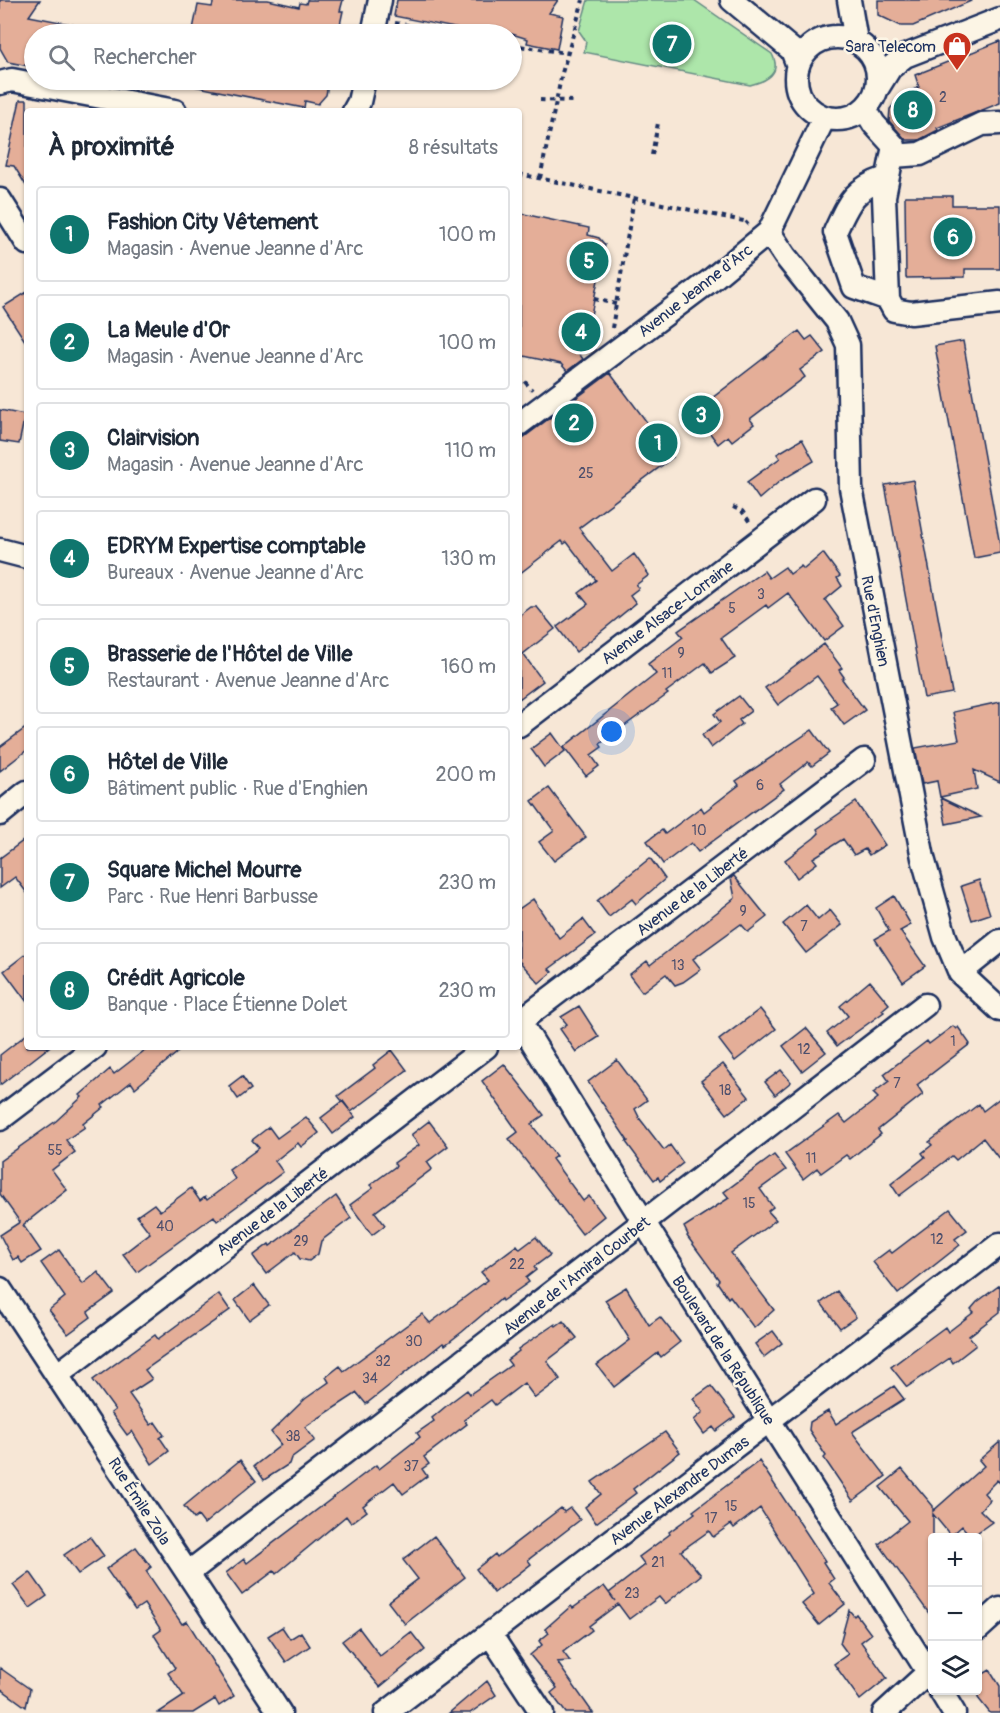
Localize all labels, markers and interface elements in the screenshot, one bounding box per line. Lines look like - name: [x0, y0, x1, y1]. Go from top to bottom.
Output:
- pin: 7: [652, 22, 692, 66]
- search box: [24, 24, 522, 90]
- shop icon: Sara Telecom: [941, 30, 973, 72]
- place label: Sara Telecom: [845, 37, 936, 57]
- icon: search: [45, 41, 78, 74]
- text: Rechercher: [93, 43, 197, 71]
- pin: 8: [894, 88, 932, 132]
- house number: 2: [939, 89, 947, 106]
- text: À proximité: [48, 131, 175, 163]
- text: 8 résultats: [409, 135, 498, 160]
- text: Fashion City Vêtement: [107, 208, 318, 236]
- pin: 6: [934, 214, 972, 260]
- text: 1: [66, 222, 73, 247]
- text: 100 m: [439, 222, 496, 247]
- text: Magasin · Avenue Jeanne d'Arc: [107, 236, 364, 261]
- pin: 5: [570, 238, 608, 284]
- street label: Avenue Jeanne d'Arc: [634, 240, 757, 342]
- pin: 4: [562, 310, 600, 354]
- text: La Meule d'Or: [107, 316, 230, 344]
- text: 2: [64, 330, 75, 355]
- text: 100 m: [439, 330, 496, 355]
- text: Magasin · Avenue Jeanne d'Arc: [107, 344, 364, 369]
- pin: 3: [682, 392, 720, 438]
- pin: 2: [554, 400, 594, 446]
- pin: 1: [638, 420, 678, 466]
- text: Clairvision: [107, 424, 199, 452]
- text: 3: [64, 438, 75, 463]
- text: 110 m: [445, 438, 496, 463]
- text: Magasin · Avenue Jeanne d'Arc: [107, 452, 364, 477]
- house number: 25: [578, 465, 594, 482]
- text: EDRYM Expertise comptable: [107, 532, 365, 560]
- text: 4: [64, 546, 75, 571]
- text: 130 m: [441, 546, 496, 571]
- street label: Avenue Alsace-Lorraine: [598, 556, 738, 669]
- text: Bureaux · Avenue Jeanne d'Arc: [107, 560, 364, 585]
- street label: Rue d'Enghien: [856, 574, 894, 668]
- house number: 3: [757, 586, 765, 603]
- house number: 5: [728, 600, 736, 617]
- text: Brasserie de l'Hôtel de Ville: [107, 640, 352, 668]
- house number: 9: [677, 645, 685, 662]
- text: 5: [64, 654, 75, 679]
- text: 160 m: [441, 654, 496, 679]
- house number: 11: [662, 665, 672, 682]
- text: Restaurant · Avenue Jeanne d'Arc: [107, 668, 389, 693]
- your location: [597, 717, 626, 746]
- text: Hôtel de Ville: [107, 748, 228, 776]
- text: 6: [64, 762, 75, 787]
- text: 200 m: [435, 762, 496, 787]
- text: Bâtiment public · Rue d'Enghien: [107, 776, 368, 801]
- house number: 6: [756, 777, 764, 794]
- house number: 10: [691, 822, 707, 839]
- street label: Avenue de la Liberté: [633, 843, 753, 940]
- text: Square Michel Mourre: [107, 856, 301, 884]
- text: 7: [64, 870, 75, 895]
- text: 230 m: [439, 870, 496, 895]
- text: Parc · Rue Henri Barbusse: [107, 884, 318, 909]
- house number: 9: [739, 903, 747, 920]
- house number: 7: [800, 918, 808, 935]
- house number: 13: [671, 957, 685, 974]
- text: Crédit Agricole: [107, 964, 245, 992]
- text: 8: [64, 978, 75, 1003]
- text: 230 m: [439, 978, 496, 1003]
- text: Banque · Place Étienne Dolet: [107, 992, 347, 1017]
- house number: 1: [950, 1033, 956, 1050]
- house number: 12: [797, 1041, 811, 1058]
- house number: 7: [893, 1075, 901, 1092]
- house number: 18: [719, 1082, 731, 1099]
- house number: 55: [47, 1142, 63, 1159]
- house number: 11: [806, 1150, 816, 1167]
- street label: Avenue de la Liberté: [213, 1163, 333, 1260]
- house number: 15: [742, 1195, 756, 1212]
- street label: Avenue de l'Amiral Courbet: [499, 1212, 655, 1339]
- house number: 40: [156, 1218, 174, 1235]
- house number: 12: [930, 1231, 944, 1248]
- house number: 29: [293, 1233, 309, 1250]
- house number: 22: [509, 1256, 525, 1273]
- street label: Boulevard de la République: [667, 1272, 779, 1429]
- house number: 30: [405, 1333, 423, 1350]
- house number: 32: [375, 1353, 391, 1370]
- house number: 34: [362, 1370, 378, 1387]
- house number: 38: [286, 1428, 300, 1445]
- street label: Avenue Alexandre Dumas: [606, 1432, 753, 1550]
- street label: Rue Émile Zola: [104, 1454, 175, 1549]
- house number: 37: [403, 1458, 419, 1475]
- house number: 15: [724, 1498, 738, 1515]
- house number: 17: [705, 1510, 718, 1527]
- map controls: [928, 1533, 982, 1695]
- button: +: [928, 1533, 982, 1587]
- house number: 21: [651, 1554, 665, 1571]
- house number: 23: [624, 1585, 640, 1602]
- button: −: [928, 1587, 982, 1641]
- button: layers: [928, 1641, 982, 1695]

